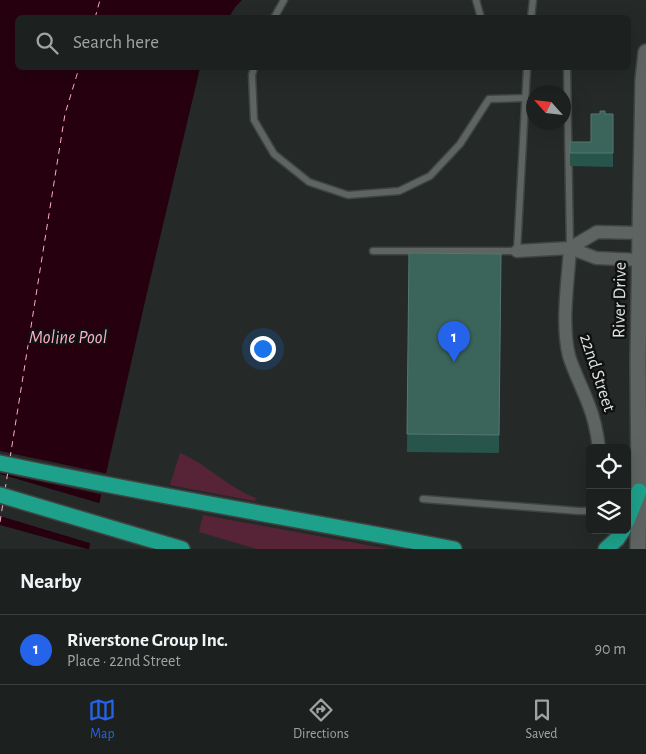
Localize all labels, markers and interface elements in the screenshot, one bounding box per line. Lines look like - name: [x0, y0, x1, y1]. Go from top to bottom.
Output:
- search box: [15, 15, 631, 70]
- icon: search: [33, 29, 61, 57]
- text: Search here: [73, 33, 159, 52]
- north arrow: [526, 85, 571, 130]
- street label: River Drive: [610, 262, 630, 338]
- pin: 1: [438, 321, 470, 362]
- water label: Moline Pool: [29, 328, 108, 347]
- street label: 22nd Street: [576, 332, 618, 414]
- your location: [250, 336, 276, 362]
- map controls: [586, 444, 631, 534]
- button: locate: [586, 444, 631, 489]
- button: layers: [586, 489, 631, 534]
- text: Nearby: [20, 571, 81, 592]
- text: Riverstone Group Inc.: [67, 631, 228, 650]
- text: 1: [33, 641, 39, 657]
- text: 90 m: [595, 641, 626, 657]
- text: Place · 22nd Street: [67, 653, 181, 669]
- tab: Map: [88, 696, 116, 743]
- tab: Directions: [293, 696, 349, 743]
- tab: Saved: [526, 696, 558, 743]

